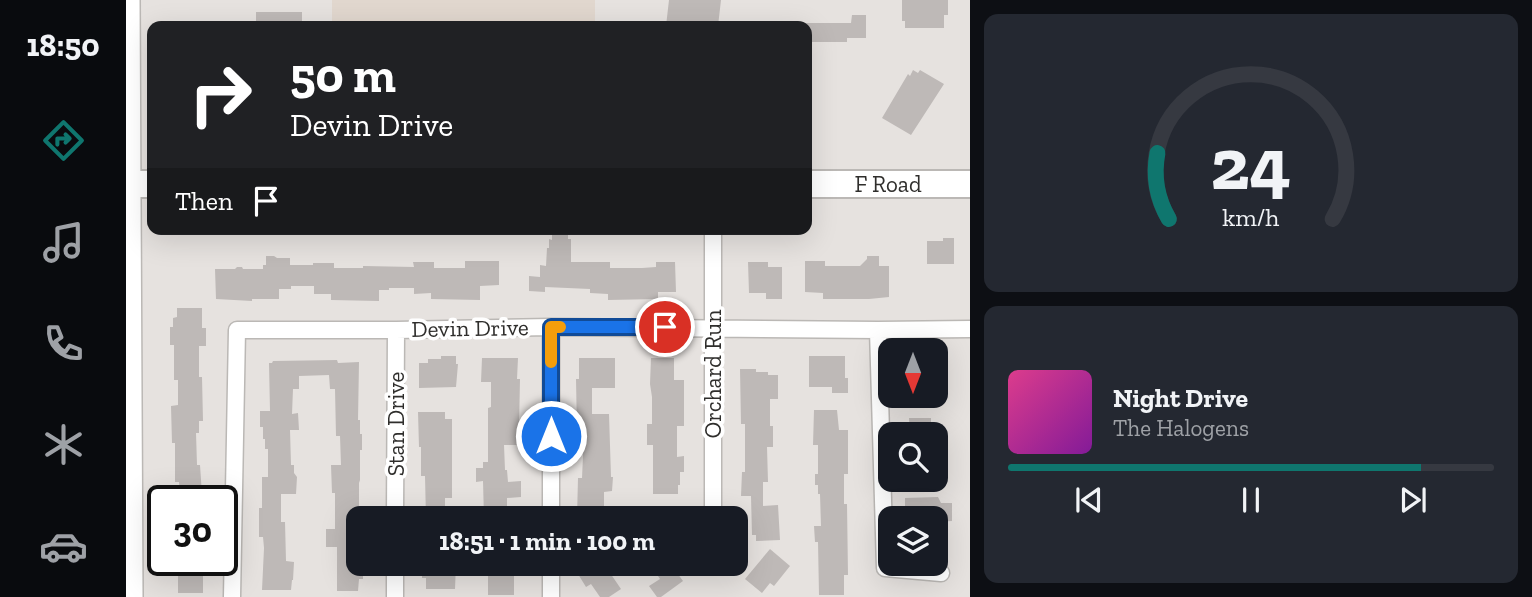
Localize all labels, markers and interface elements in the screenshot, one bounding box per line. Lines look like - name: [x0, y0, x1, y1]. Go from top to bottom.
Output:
- text: 18:50: [26, 26, 100, 64]
- text: 50 m: [290, 46, 396, 105]
- icon: right: [175, 49, 266, 140]
- text: Devin Drive: [290, 106, 453, 144]
- icon: directions: [39, 116, 88, 165]
- text: 24: [1211, 120, 1291, 208]
- street label: F Road: [854, 170, 922, 198]
- icon: arrive: [247, 182, 285, 220]
- text: Then: [175, 185, 233, 217]
- text: km/h: [1222, 202, 1280, 232]
- icon: music: [39, 218, 88, 267]
- pin: [635, 297, 695, 357]
- icon: arrive: [646, 308, 684, 346]
- street label: Orchard Run: [699, 310, 727, 438]
- street label: Devin Drive: [411, 313, 529, 343]
- icon: phone: [39, 319, 88, 368]
- north arrow: [878, 338, 948, 408]
- map controls: [878, 338, 948, 576]
- street label: Stan Drive: [382, 372, 410, 476]
- text: Night Drive: [1113, 382, 1248, 414]
- position arrow: [514, 399, 588, 473]
- text: The Halogens: [1113, 414, 1249, 442]
- icon: climate: [39, 420, 88, 469]
- button: search: [878, 422, 948, 492]
- icon: previous: [1070, 481, 1108, 519]
- icon: pause: [1232, 481, 1270, 519]
- icon: next: [1394, 481, 1432, 519]
- speed limit sign: 30: [147, 485, 238, 576]
- button: layers: [878, 506, 948, 576]
- icon: car: [39, 522, 88, 571]
- text: 18:51 · 1 min · 100 m: [439, 525, 655, 557]

